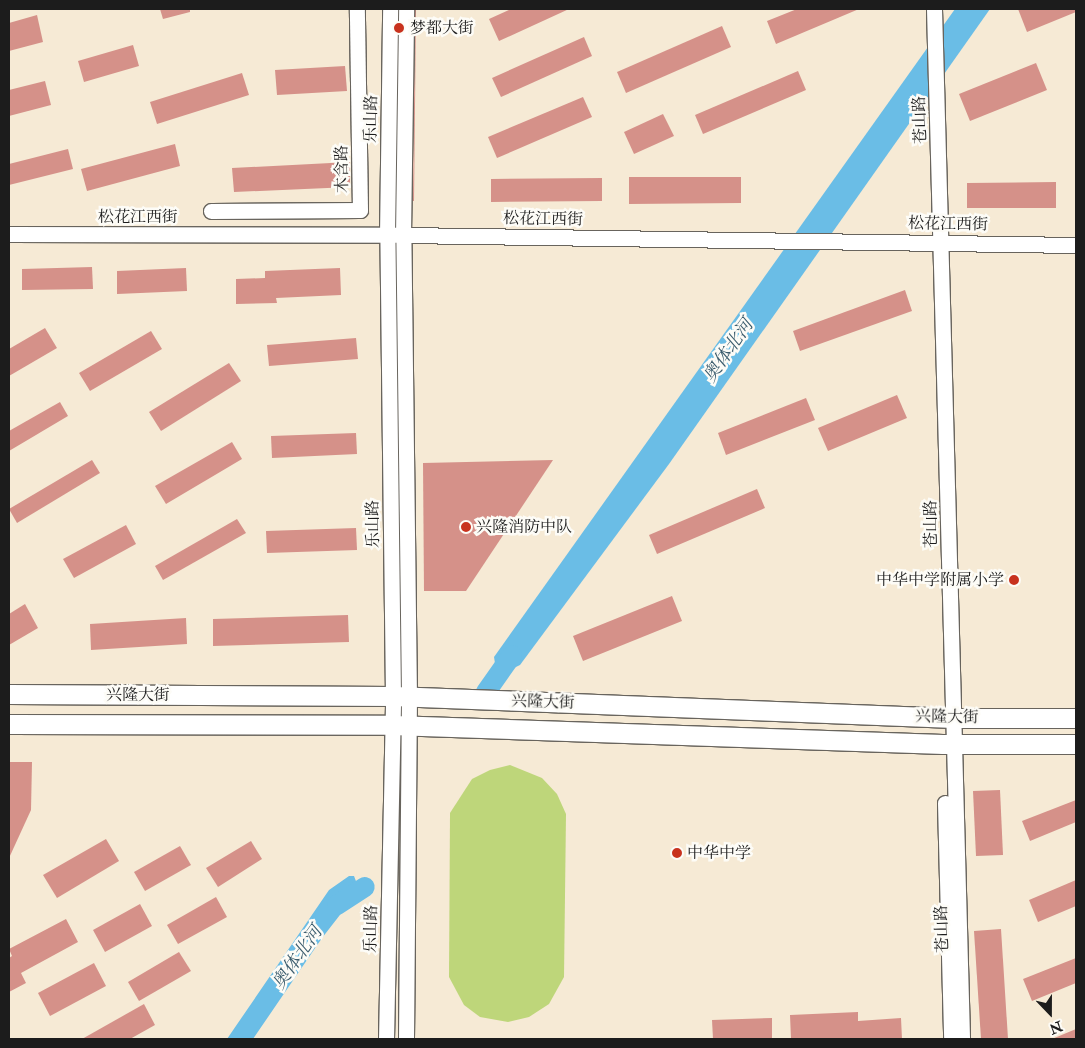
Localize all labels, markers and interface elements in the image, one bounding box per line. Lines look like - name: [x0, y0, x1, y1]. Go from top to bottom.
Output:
- place label: 梦都大街: [410, 18, 474, 38]
- marker: 梦都大街: [392, 21, 406, 35]
- street label: 乐山路: [361, 95, 381, 143]
- street label: 苍山路: [910, 96, 930, 144]
- street label: 木含路: [332, 145, 352, 193]
- street label: 松花江西街: [98, 207, 178, 227]
- street label: 松花江西街: [503, 209, 583, 229]
- street label: 松花江西街: [908, 214, 988, 234]
- water label: 奥体北河: [700, 315, 758, 387]
- street label: 乐山路: [363, 500, 383, 548]
- street label: 苍山路: [921, 500, 941, 548]
- place label: 兴隆消防中队: [476, 517, 572, 537]
- marker: 兴隆消防中队: [460, 521, 472, 533]
- place label: 中华中学附属小学: [876, 570, 1004, 590]
- marker: 中华中学附属小学: [1008, 574, 1020, 586]
- street label: 兴隆大街: [106, 685, 170, 705]
- street label: 兴隆大街: [511, 691, 575, 713]
- street label: 兴隆大街: [915, 707, 979, 727]
- place label: 中华中学: [687, 843, 751, 863]
- marker: 中华中学: [671, 847, 683, 859]
- street label: 乐山路: [361, 905, 381, 953]
- street label: 苍山路: [932, 905, 952, 953]
- water label: 奥体北河: [269, 922, 327, 994]
- north arrow: [1025, 988, 1075, 1038]
- text: N: [1047, 1017, 1065, 1038]

